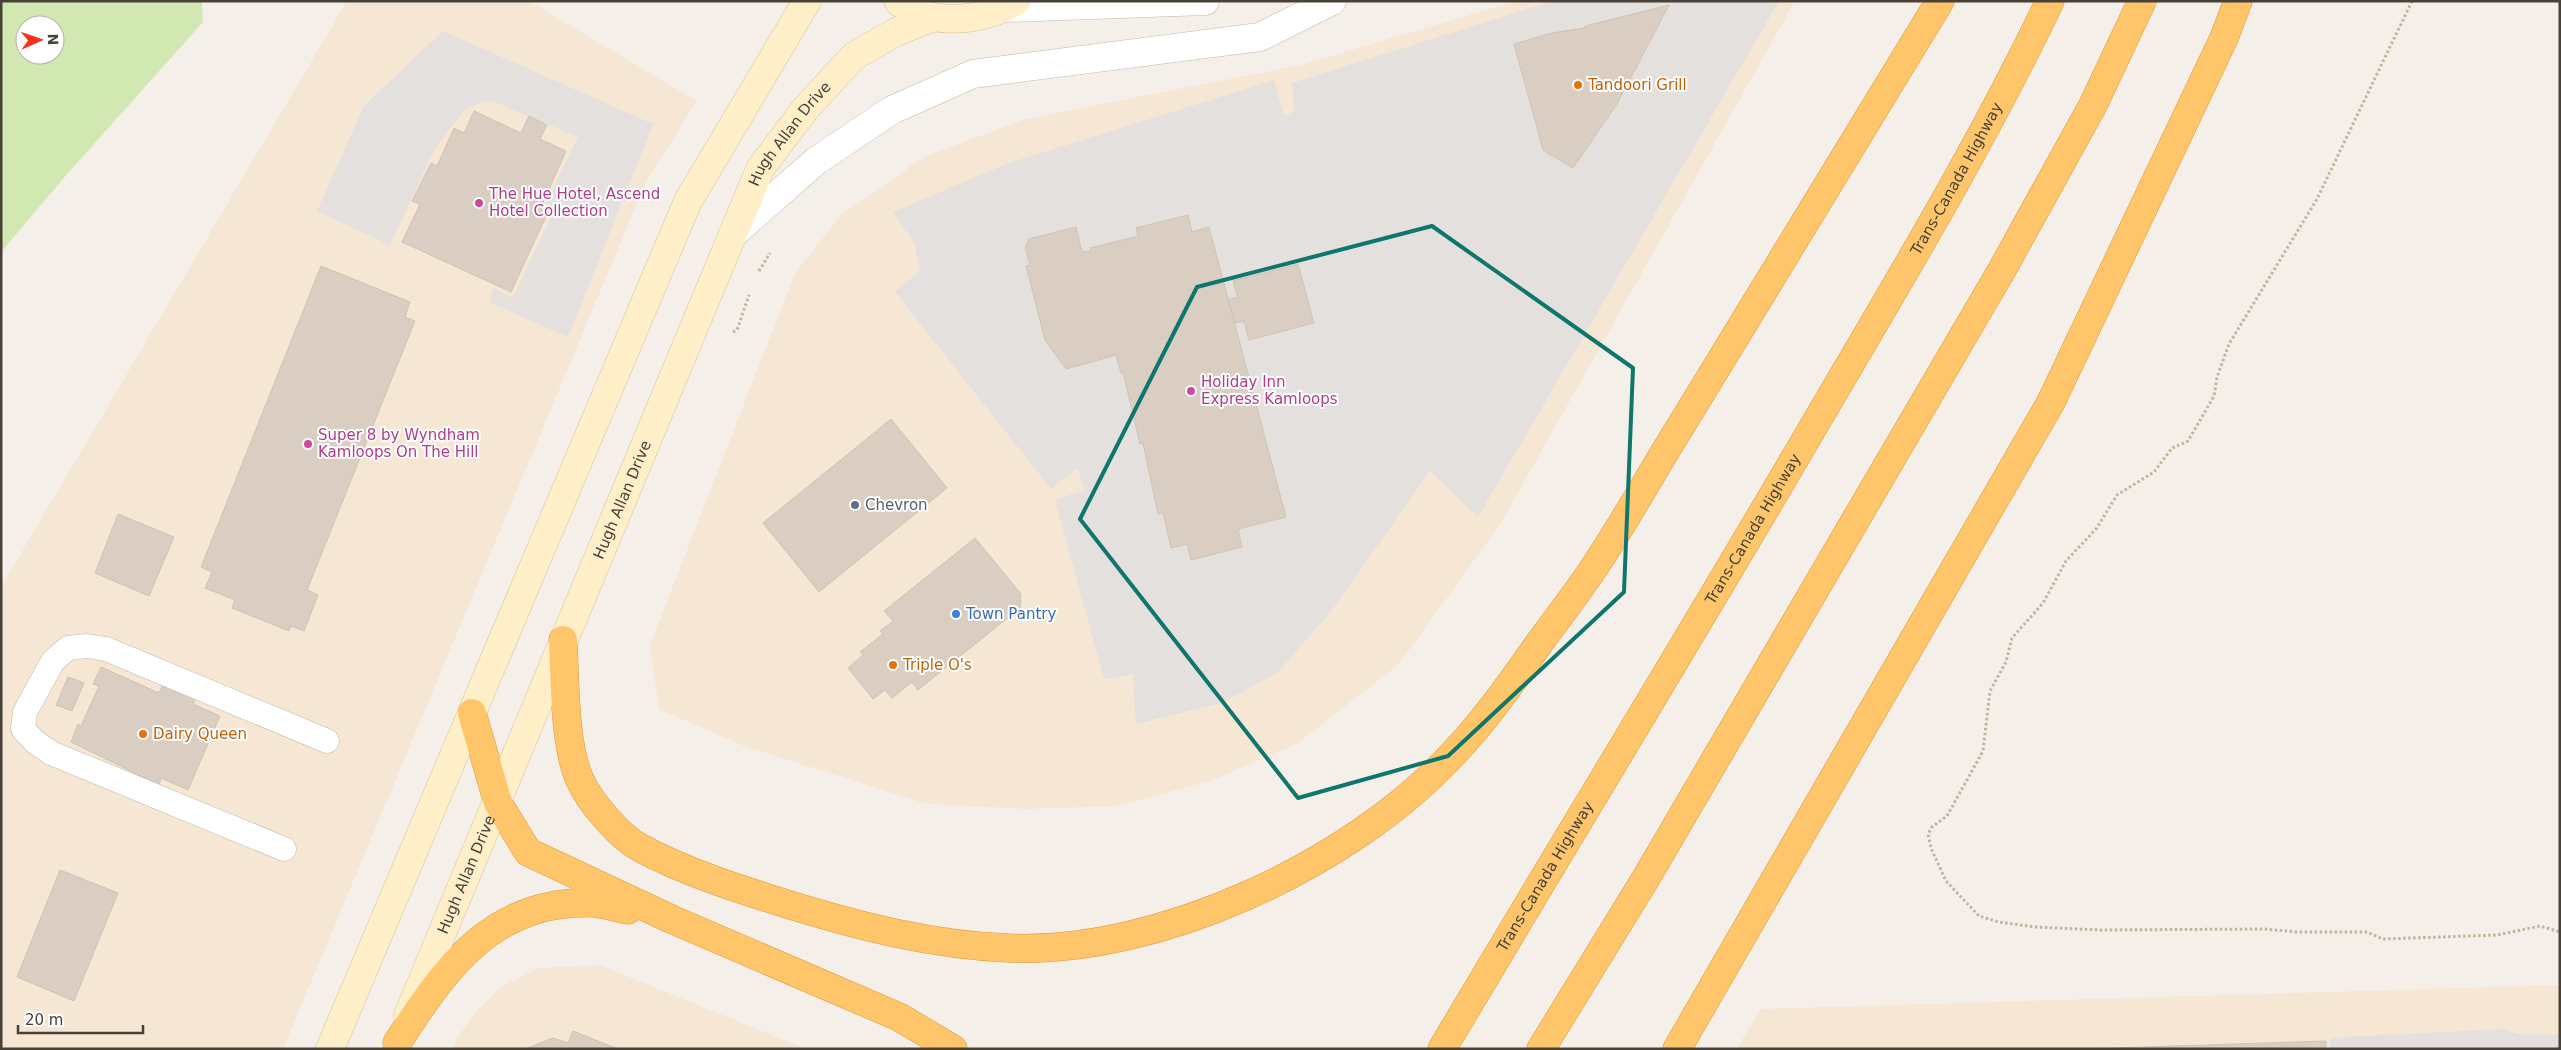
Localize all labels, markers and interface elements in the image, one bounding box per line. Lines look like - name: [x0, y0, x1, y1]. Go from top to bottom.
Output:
- north arrow: [15, 15, 65, 65]
- text: N: [45, 33, 61, 46]
- place label: Tandoori Grill: [1587, 76, 1687, 94]
- street label: Hugh Allan Drive: [745, 78, 835, 189]
- marker: Tandoori Grill: [1572, 79, 1584, 91]
- street label: Trans-Canada Highway: [1906, 99, 2006, 259]
- place label: The Hue Hotel, Ascend Hotel Collection: [488, 185, 660, 220]
- marker: The Hue Hotel, Ascend Hotel Collection: [473, 197, 485, 209]
- place label: Holiday Inn Express Kamloops: [1201, 373, 1338, 408]
- marker: Holiday Inn Express Kamloops: [1185, 385, 1197, 397]
- place label: Super 8 by Wyndham Kamloops On The Hill: [318, 426, 480, 461]
- marker: Super 8 by Wyndham Kamloops On The Hill: [302, 438, 314, 450]
- street label: Hugh Allan Drive: [590, 438, 655, 562]
- street label: Trans-Canada Highway: [1701, 450, 1805, 608]
- place label: Chevron: [865, 496, 928, 514]
- marker: Chevron: [849, 499, 861, 511]
- place label: Town Pantry: [965, 605, 1056, 623]
- marker: Town Pantry: [950, 608, 962, 620]
- place label: Triple O's: [902, 656, 972, 674]
- marker: Triple O's: [887, 659, 899, 671]
- place label: Dairy Queen: [153, 725, 247, 743]
- marker: Dairy Queen: [137, 728, 149, 740]
- street label: Trans-Canada Highway: [1493, 798, 1597, 956]
- street label: Hugh Allan Drive: [434, 813, 499, 937]
- scale bar: [18, 1002, 142, 1034]
- text: 20 m: [25, 1011, 63, 1029]

